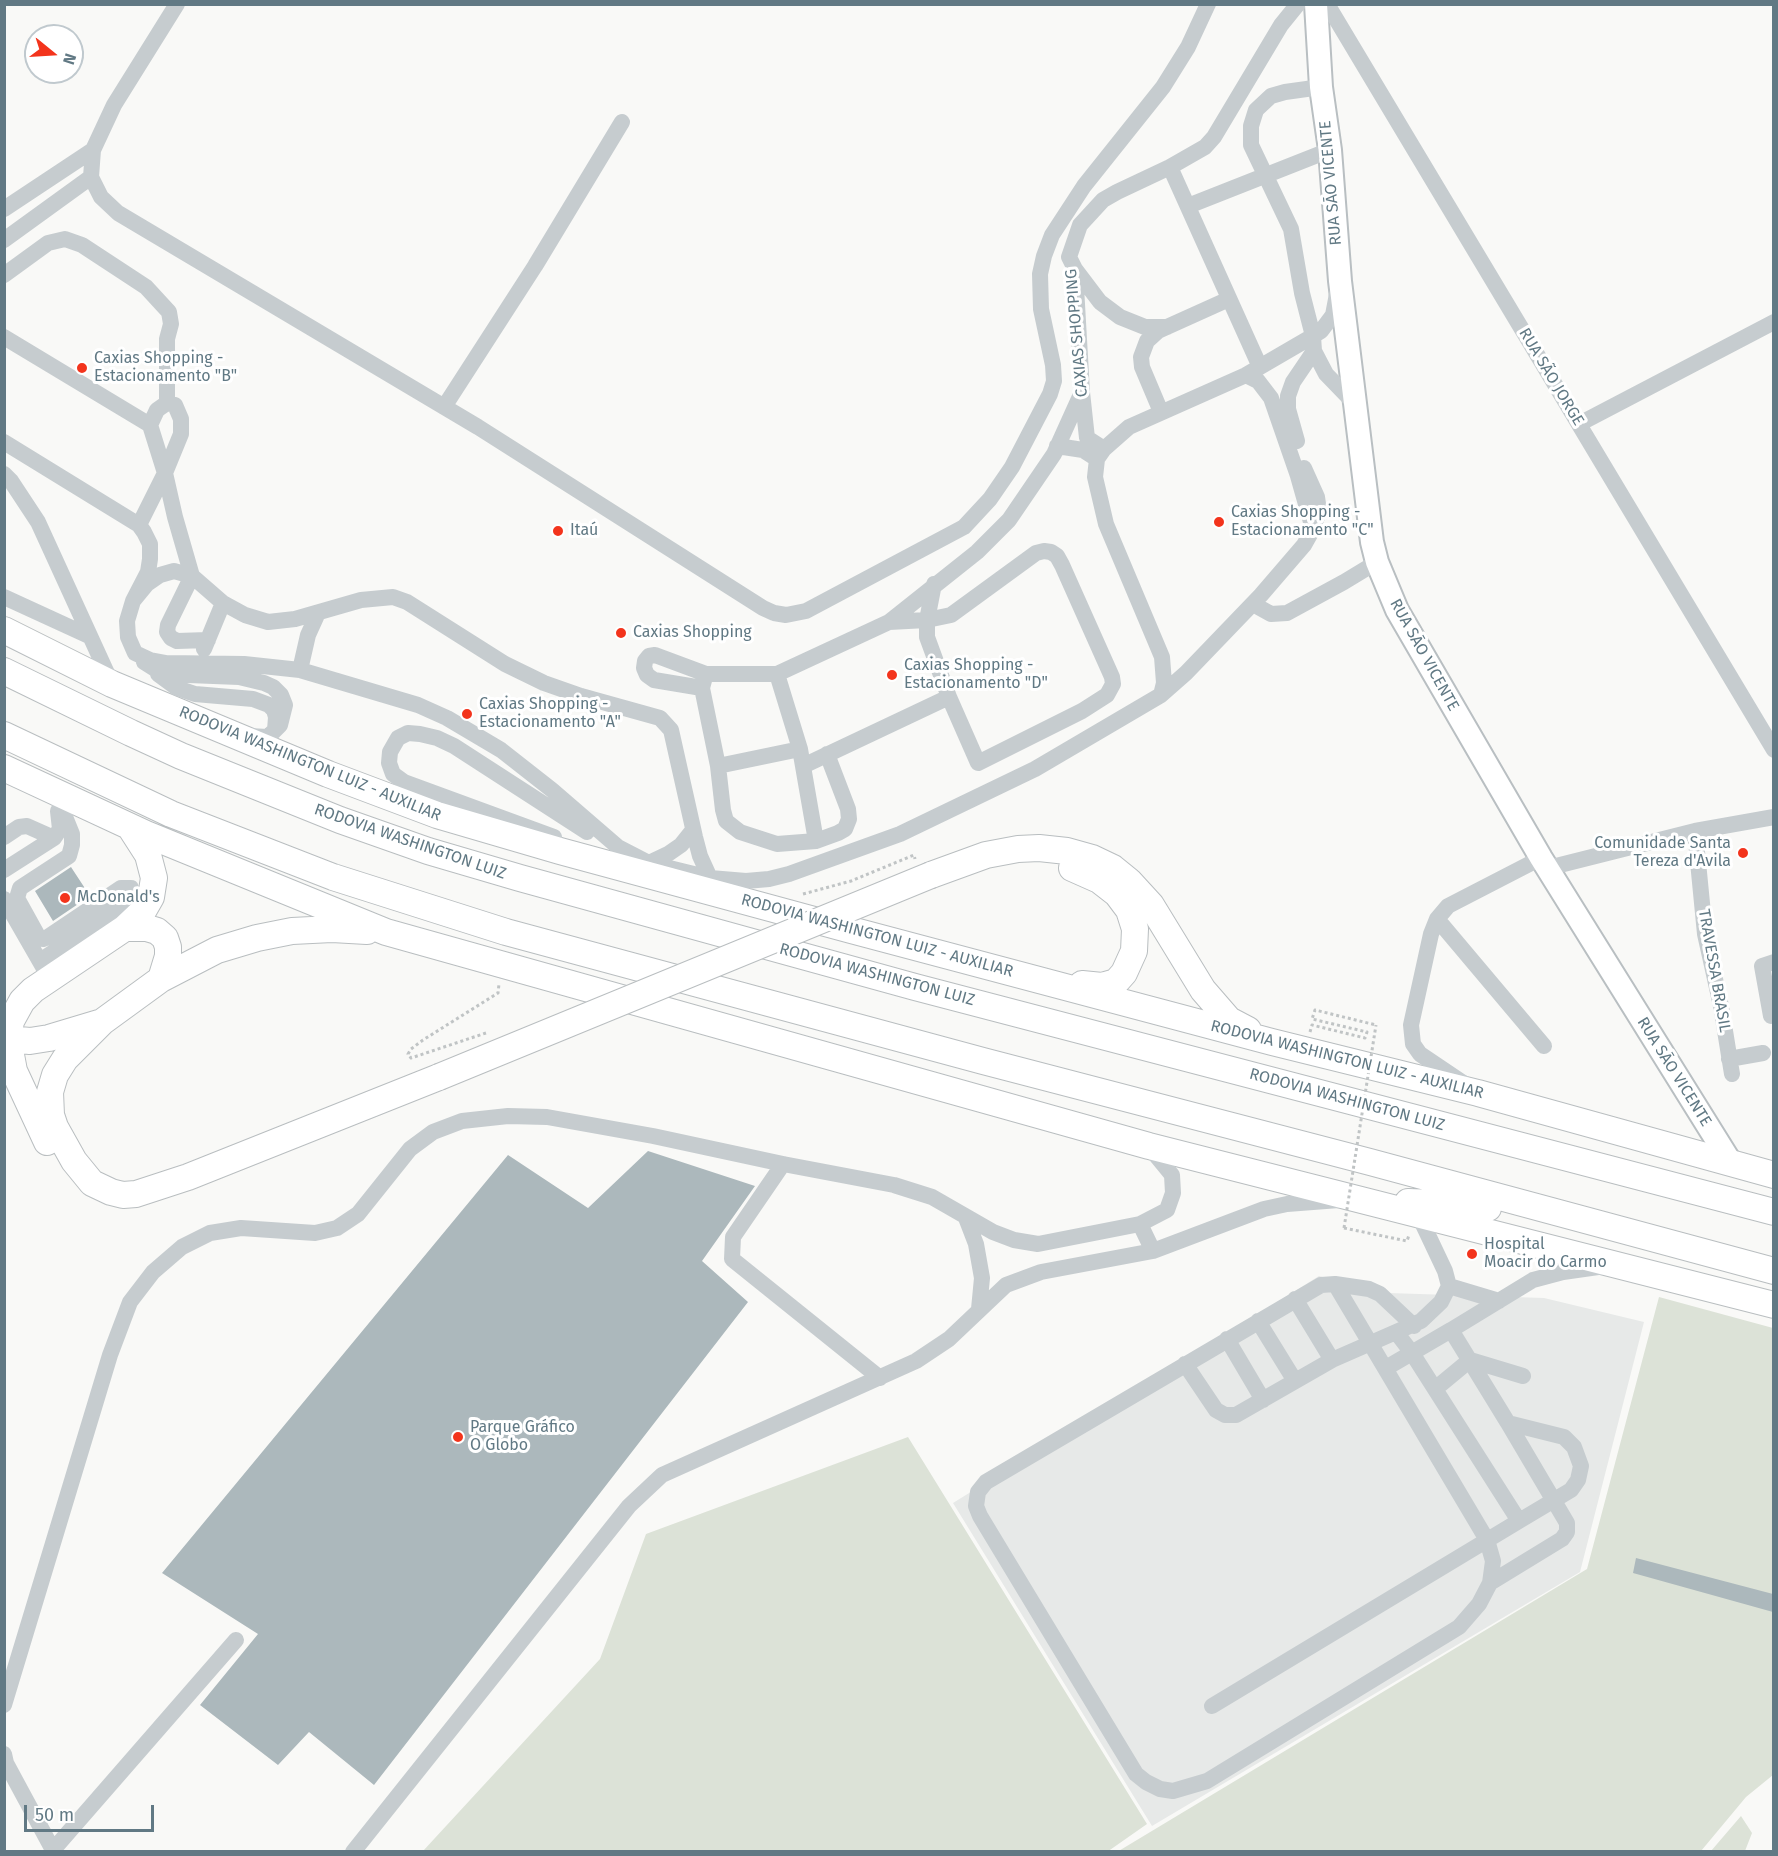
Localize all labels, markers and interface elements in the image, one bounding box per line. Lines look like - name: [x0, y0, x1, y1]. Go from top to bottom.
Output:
- north arrow: [24, 24, 84, 84]
- text: N: [59, 51, 80, 67]
- street label: RUA SĀO VICENTE: [1316, 120, 1346, 246]
- street label: CAXIAS SHOPPING: [1062, 268, 1092, 398]
- street label: RUA SÃO JORGE: [1514, 325, 1588, 429]
- place label: Caxias Shopping - Estacionamento "B": [94, 349, 237, 387]
- marker: Caxias Shopping - Estacionamento "B": [75, 361, 89, 375]
- place label: Caxias Shopping - Estacionamento "C": [1231, 503, 1374, 541]
- marker: Caxias Shopping - Estacionamento "C": [1212, 515, 1226, 529]
- place label: Itaú: [570, 521, 598, 541]
- marker: Itaú: [551, 524, 565, 538]
- street label: RUA SĀO VICENTE: [1385, 596, 1463, 714]
- place label: Caxias Shopping: [633, 623, 752, 643]
- marker: Caxias Shopping: [614, 626, 628, 640]
- place label: Caxias Shopping - Estacionamento "D": [904, 656, 1048, 694]
- marker: Caxias Shopping - Estacionamento "D": [885, 668, 899, 682]
- place label: Caxias Shopping - Estacionamento "A": [479, 695, 621, 733]
- street label: RODOVIA WASHINGTON LUIZ - AUXILIAR: [176, 702, 444, 826]
- marker: Caxias Shopping - Estacionamento "A": [460, 707, 474, 721]
- street label: RODOVIA WASHINGTON LUIZ: [312, 800, 508, 884]
- place label: Comunidade Santa Tereza d'Avila: [1594, 834, 1731, 872]
- marker: Comunidade Santa Tereza d'Avila: [1736, 846, 1750, 860]
- place label: McDonald's: [77, 888, 160, 908]
- street label: RODOVIA WASHINGTON LUIZ - AUXILIAR: [739, 890, 1015, 982]
- marker: McDonald's: [58, 891, 72, 905]
- street label: TRAVESSA BRASIL: [1694, 908, 1734, 1034]
- street label: RODOVIA WASHINGTON LUIZ: [777, 940, 977, 1010]
- street label: RUA SĀO VICENTE: [1633, 1014, 1715, 1130]
- street label: RODOVIA WASHINGTON LUIZ - AUXILIAR: [1208, 1017, 1486, 1103]
- street label: RODOVIA WASHINGTON LUIZ: [1247, 1065, 1447, 1135]
- place label: Hospital Moacir do Carmo: [1484, 1235, 1607, 1273]
- marker: Hospital Moacir do Carmo: [1465, 1247, 1479, 1261]
- place label: Parque Gráfico O Globo: [470, 1418, 575, 1456]
- marker: Parque Gráfico O Globo: [451, 1430, 465, 1444]
- scale bar: [27, 1793, 158, 1831]
- text: 50 m: [35, 1804, 74, 1826]

